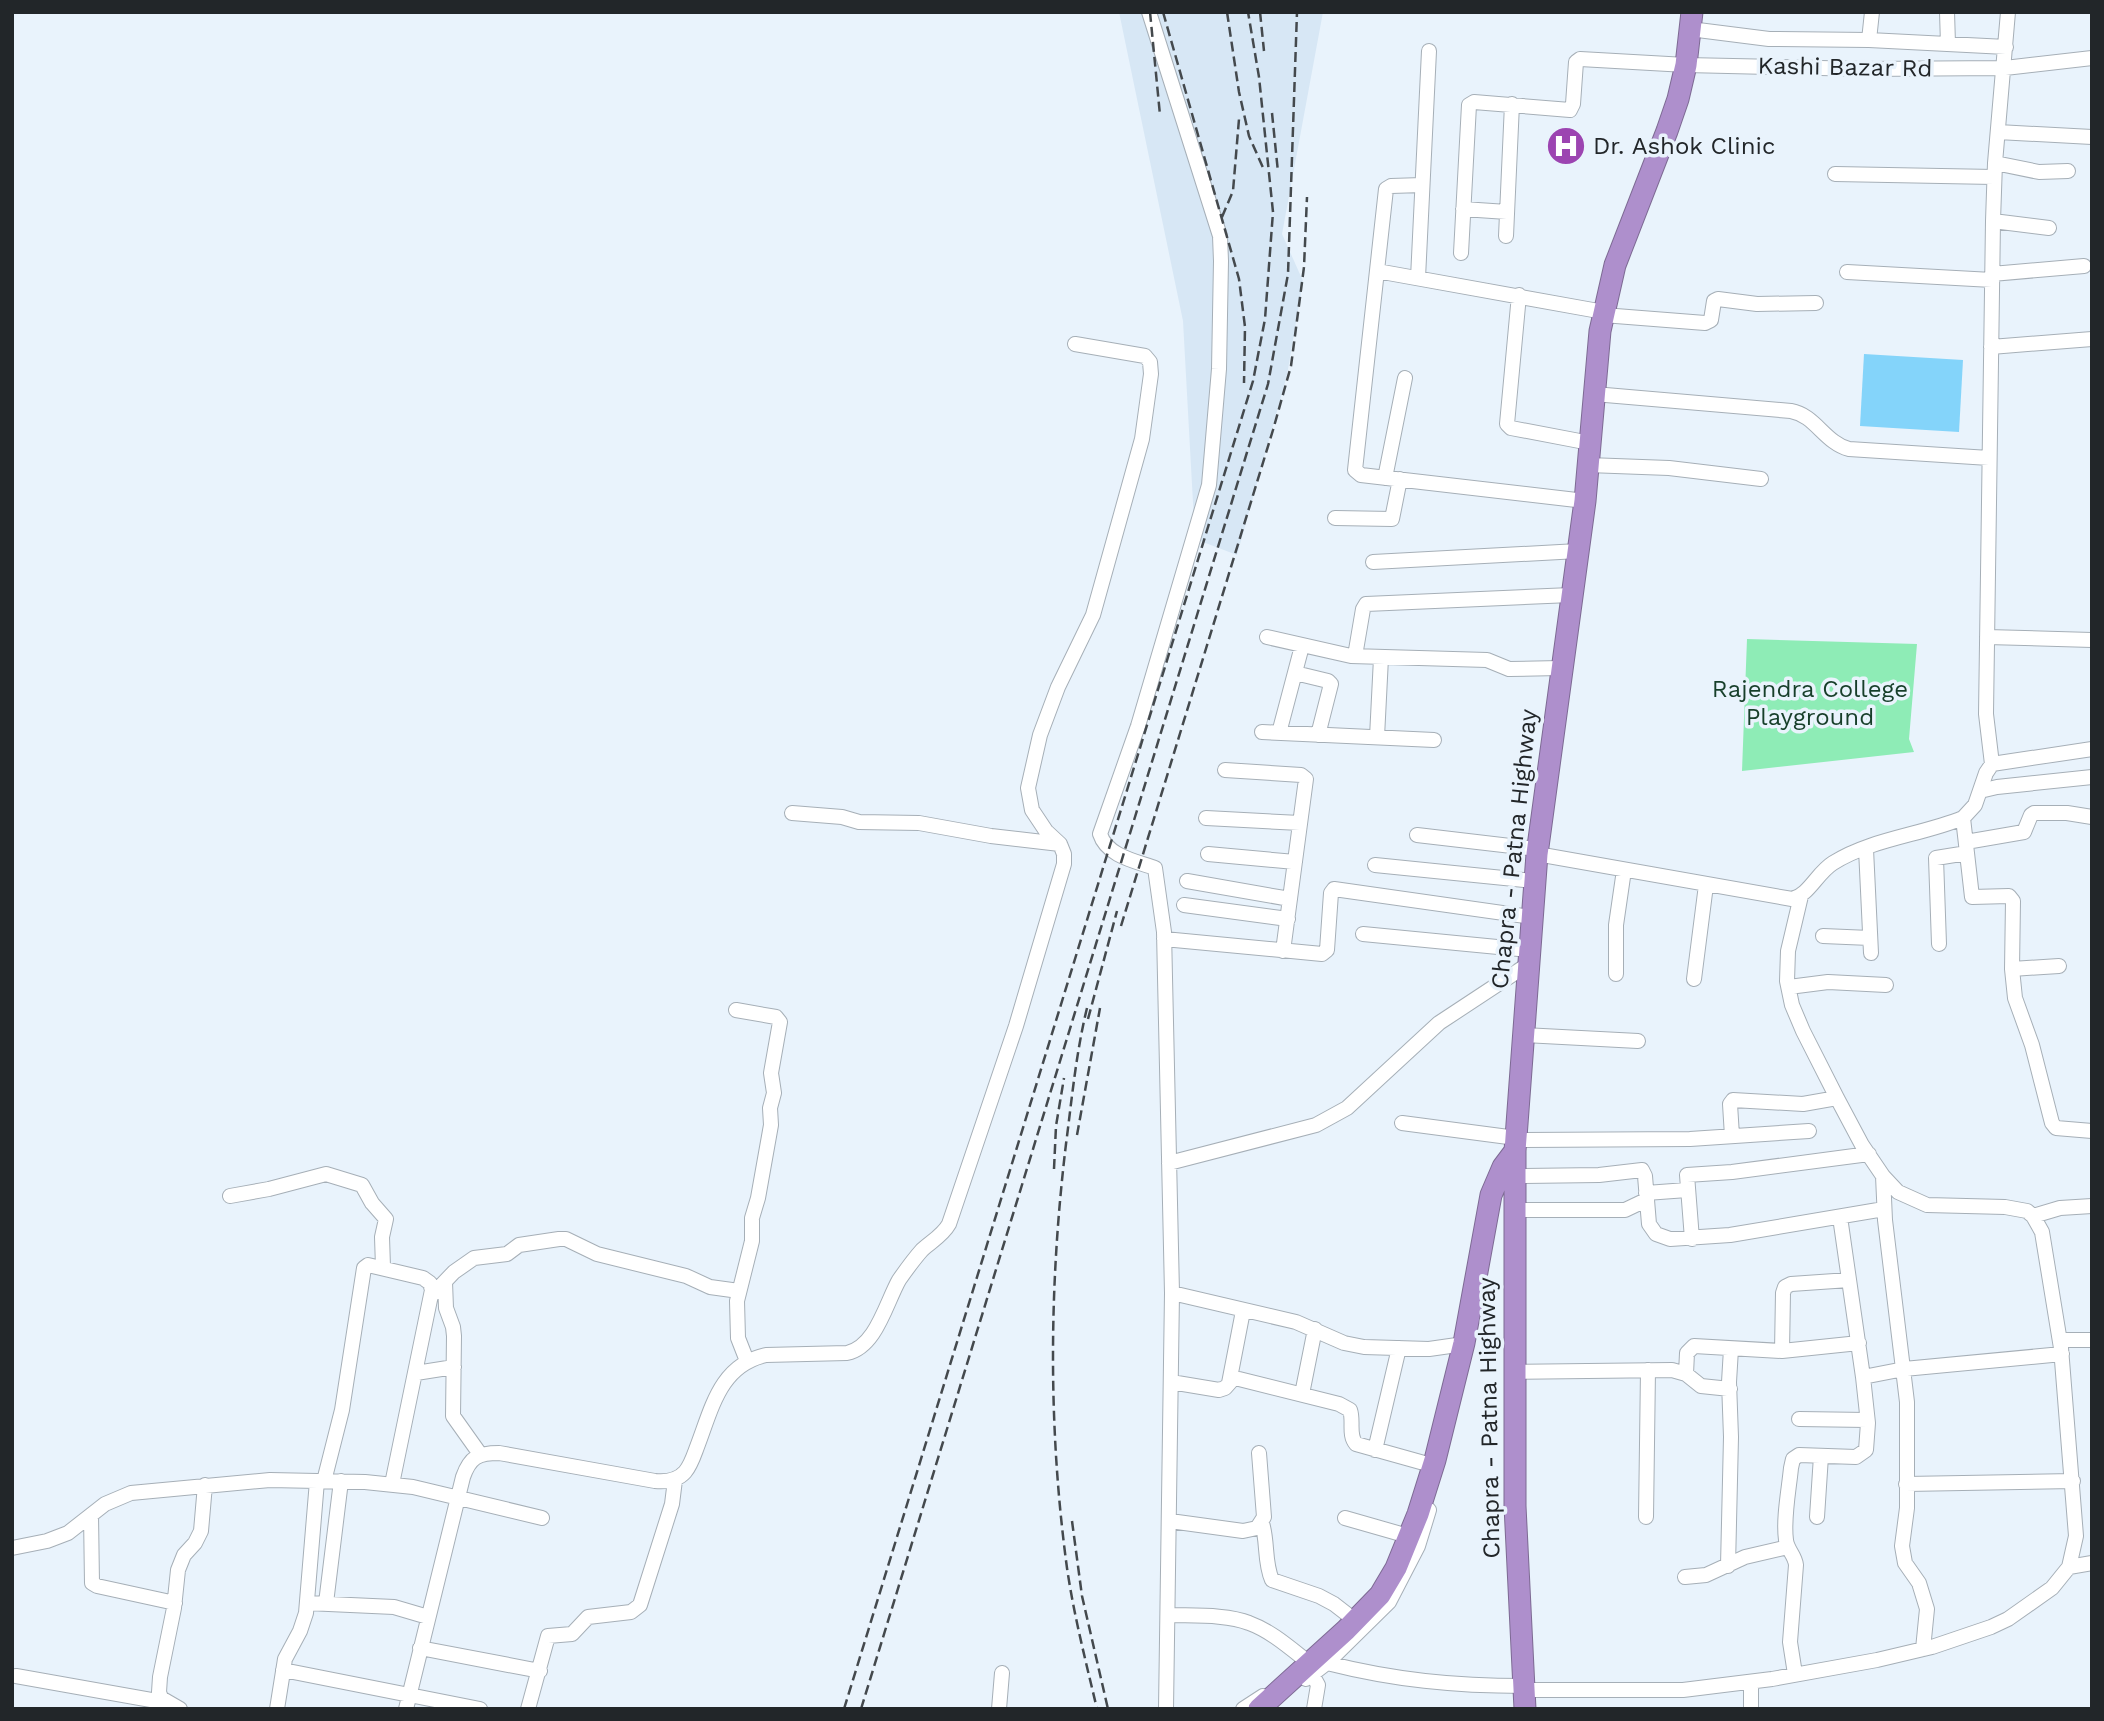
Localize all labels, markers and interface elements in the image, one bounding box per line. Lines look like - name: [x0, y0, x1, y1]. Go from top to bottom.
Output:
- street label: Kashi Bazar Rd: [1757, 51, 1933, 83]
- hospital icon: Dr. Ashok Clinic: [1545, 125, 1587, 167]
- place label: Dr. Ashok Clinic: [1593, 132, 1775, 160]
- park label: Rajendra College Playground: [1712, 675, 1908, 731]
- street label: Chapra - Patna Highway: [1485, 707, 1543, 990]
- street label: Chapra - Patna Highway: [1473, 1276, 1505, 1559]

